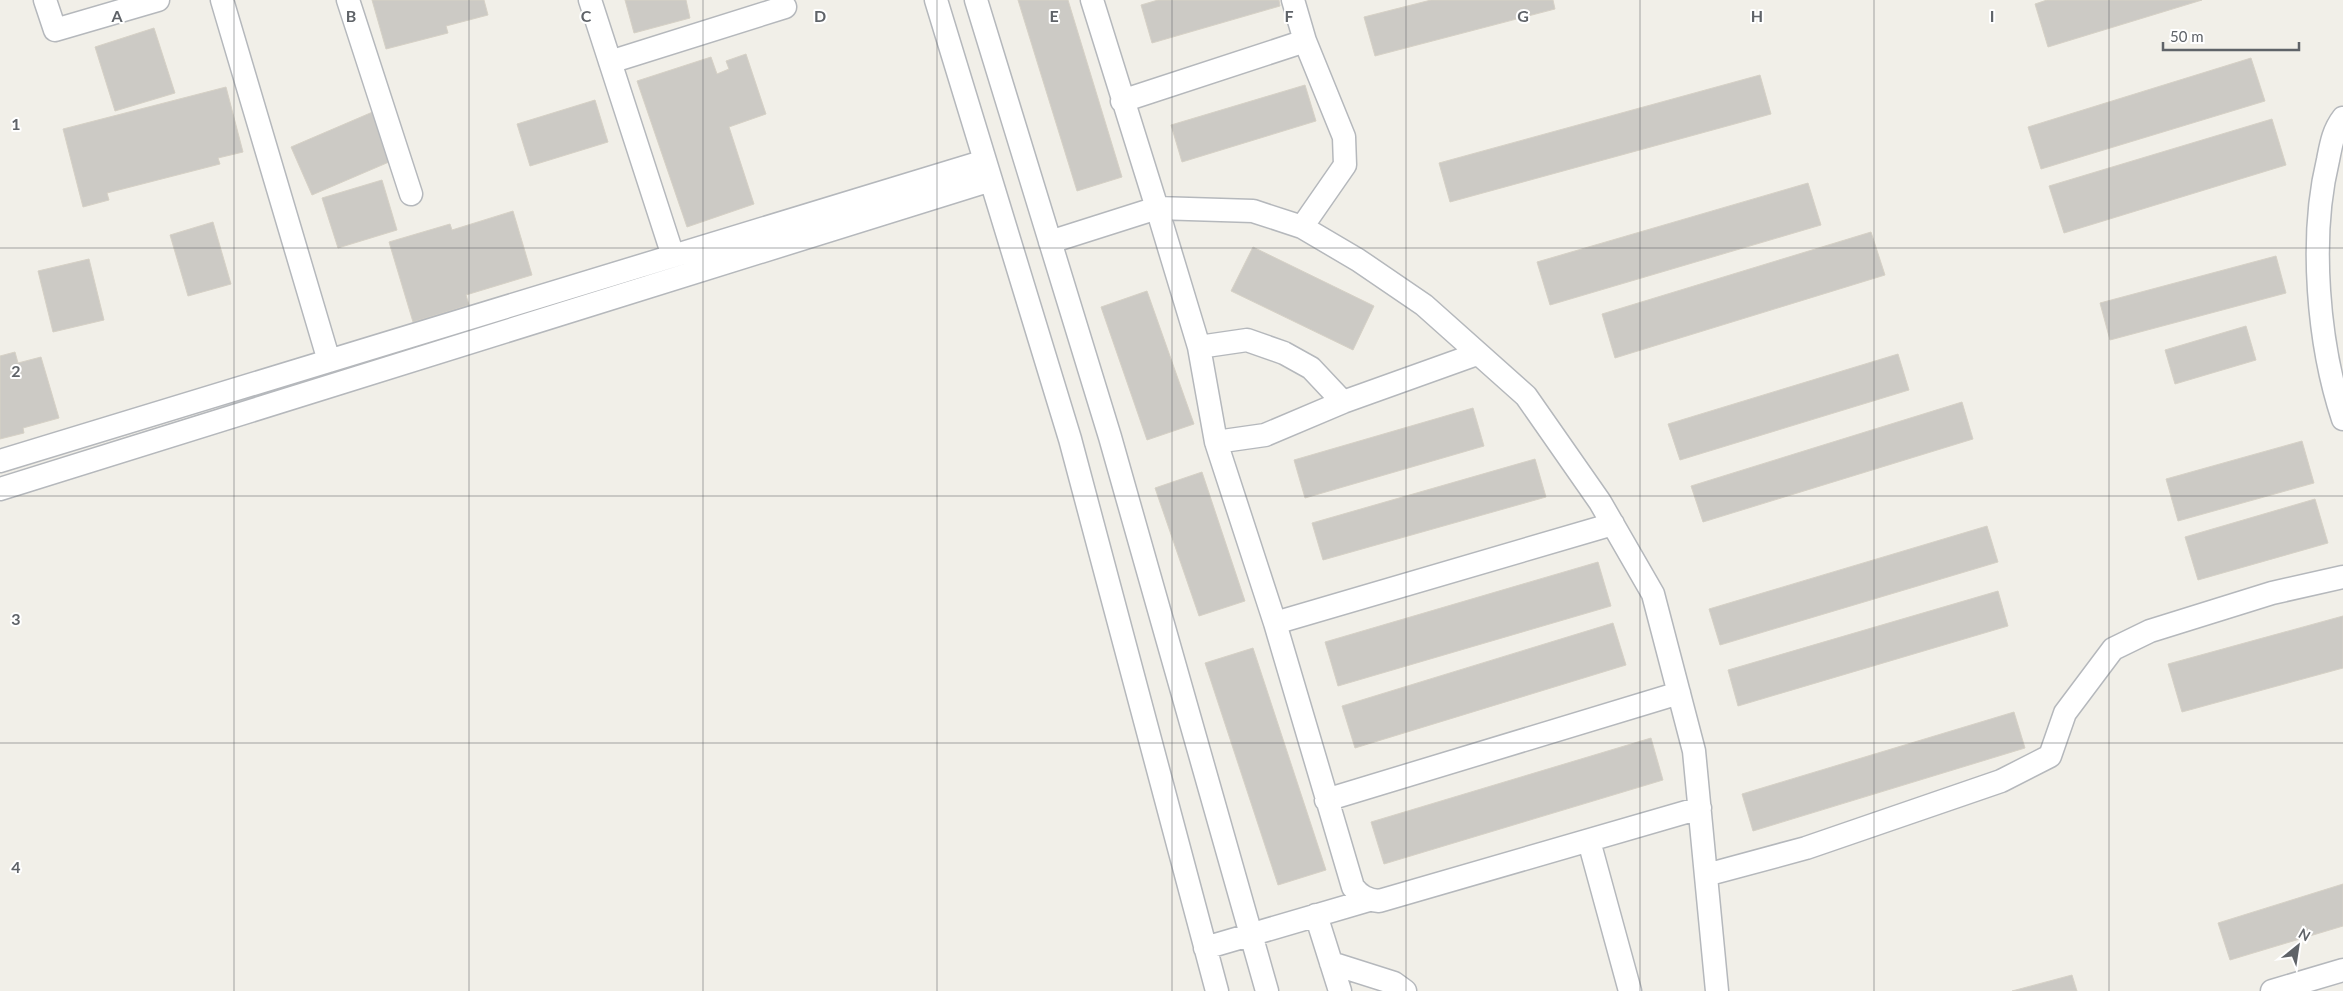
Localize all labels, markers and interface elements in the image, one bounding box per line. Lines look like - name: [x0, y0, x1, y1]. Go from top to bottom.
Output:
- text: A: [110, 6, 123, 25]
- text: B: [346, 6, 356, 25]
- text: C: [581, 6, 592, 25]
- text: D: [814, 6, 826, 25]
- text: E: [1049, 6, 1059, 25]
- text: F: [1284, 6, 1294, 25]
- text: G: [1517, 6, 1529, 25]
- text: H: [1751, 6, 1763, 25]
- text: I: [1990, 6, 1994, 25]
- scale bar: [2163, 20, 2299, 52]
- text: 50 m: [2170, 27, 2204, 45]
- text: 1: [11, 114, 21, 133]
- text: 2: [11, 361, 21, 380]
- text: 3: [11, 609, 21, 628]
- text: 4: [11, 857, 21, 876]
- north arrow: [2273, 921, 2323, 971]
- text: N: [2296, 924, 2314, 944]

